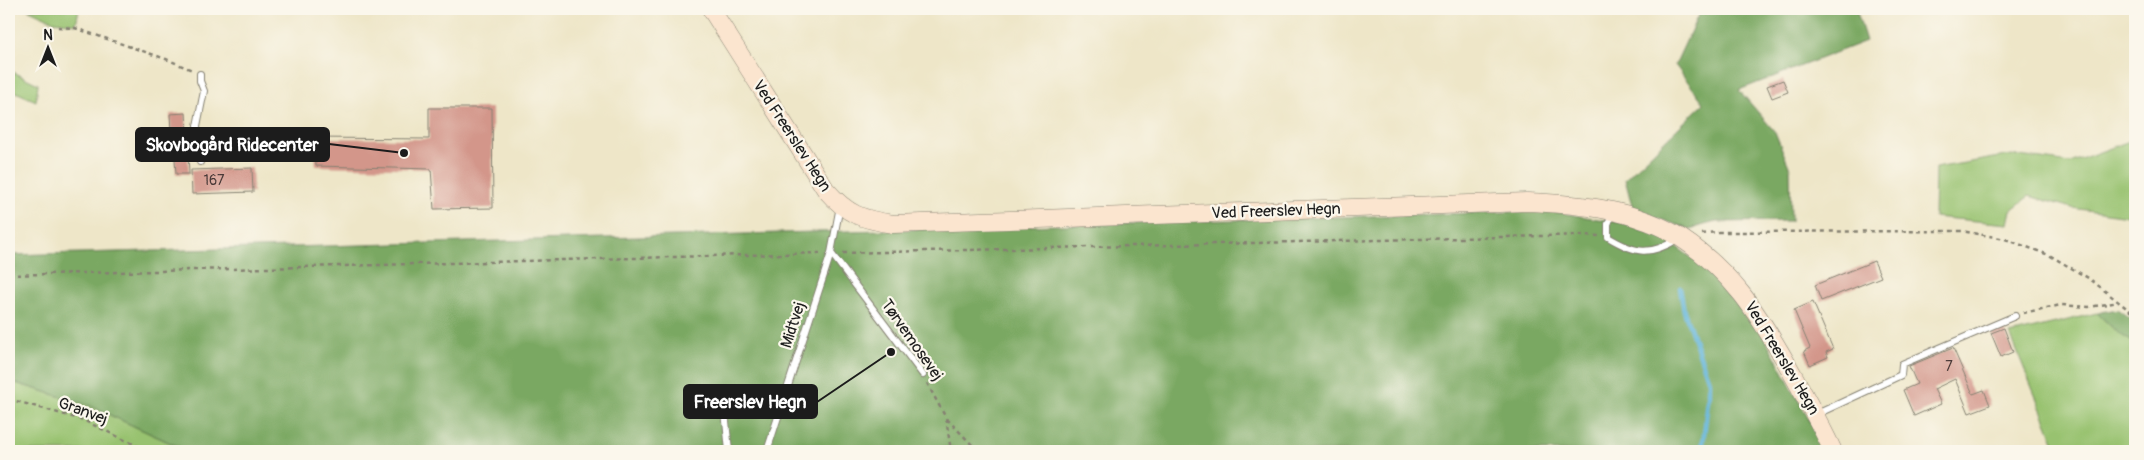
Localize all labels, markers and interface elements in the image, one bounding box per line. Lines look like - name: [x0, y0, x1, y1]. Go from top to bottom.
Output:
- north arrow: [22, 22, 72, 72]
- text: N: [43, 27, 53, 44]
- street label: Ved Freerslev Hegn: [748, 76, 836, 196]
- callout: Skovbogård Ridecenter: [136, 128, 329, 161]
- text: Skovbogård Ridecenter: [145, 134, 319, 157]
- house number: 167: [204, 172, 225, 189]
- street label: Ved Freerslev Hegn: [1211, 199, 1341, 223]
- street label: Tørvemosevej: [877, 295, 947, 385]
- street label: Ved Freerslev Hegn: [1740, 297, 1824, 419]
- street label: Midtvej: [776, 299, 810, 351]
- house number: 7: [1945, 358, 1953, 375]
- callout: Freerslev Hegn: [684, 385, 817, 418]
- text: Freerslev Hegn: [693, 391, 807, 414]
- street label: Granvej: [56, 393, 110, 429]

